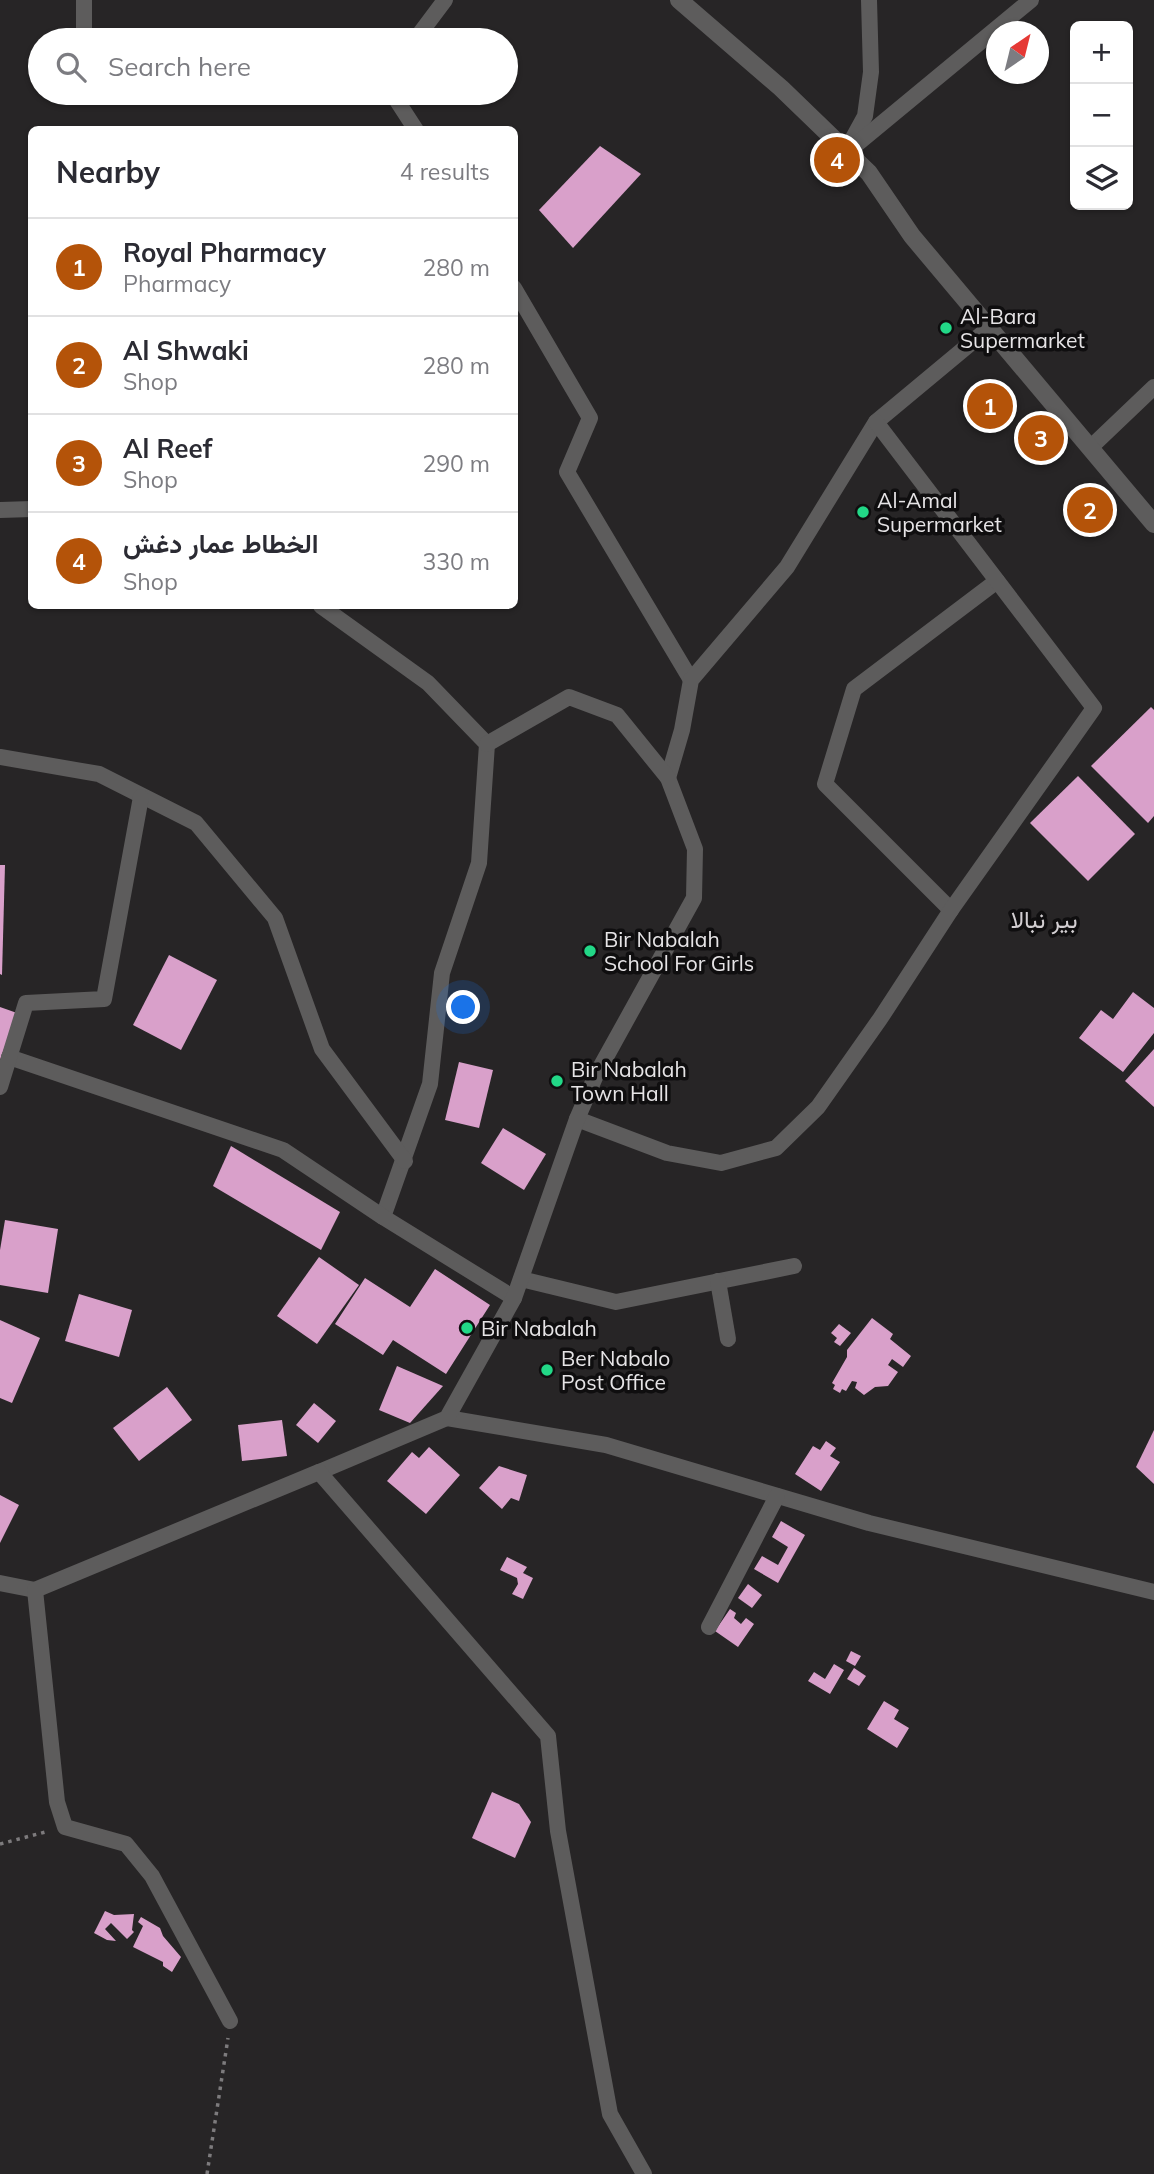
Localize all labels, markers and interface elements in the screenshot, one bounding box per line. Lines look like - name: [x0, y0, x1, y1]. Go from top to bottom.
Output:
- north arrow: [986, 21, 1049, 84]
- map controls: [1070, 21, 1133, 210]
- button: +: [1070, 21, 1133, 84]
- search box: [28, 28, 518, 105]
- icon: search: [52, 48, 90, 86]
- text: Search here: [108, 50, 251, 83]
- button: −: [1070, 84, 1133, 147]
- pin: 4: [814, 134, 860, 186]
- button: layers: [1070, 147, 1133, 210]
- text: Nearby: [56, 153, 160, 191]
- text: 4 results: [400, 157, 490, 186]
- text: Royal Pharmacy: [123, 236, 326, 269]
- text: 1: [72, 253, 86, 282]
- text: 280 m: [422, 253, 490, 282]
- text: Pharmacy: [123, 269, 231, 298]
- place label: Al-Bara Supermarket: [960, 303, 1085, 353]
- marker: Al-Bara Supermarket: [938, 320, 954, 336]
- text: Al Shwaki: [123, 334, 249, 367]
- text: 2: [72, 351, 86, 380]
- text: 280 m: [422, 351, 490, 380]
- text: Shop: [123, 367, 178, 396]
- pin: 1: [967, 380, 1013, 432]
- pin: 3: [1018, 412, 1064, 464]
- text: Al Reef: [123, 432, 212, 465]
- text: 3: [72, 449, 86, 478]
- text: 290 m: [422, 449, 490, 478]
- text: Shop: [123, 465, 178, 494]
- pin: 2: [1067, 484, 1113, 536]
- place label: Al-Amal Supermarket: [877, 487, 1002, 537]
- marker: Al-Amal Supermarket: [855, 504, 871, 520]
- text: الخطاط عمار دغش: [123, 527, 318, 560]
- text: 4: [72, 547, 86, 576]
- text: 330 m: [422, 547, 490, 576]
- text: Shop: [123, 567, 178, 596]
- district label: بير نبالا: [1010, 904, 1078, 935]
- place label: Bir Nabalah School For Girls: [604, 926, 754, 976]
- marker: Bir Nabalah School For Girls: [582, 943, 598, 959]
- your location: [446, 990, 480, 1024]
- place label: Bir Nabalah Town Hall: [571, 1056, 687, 1106]
- marker: Bir Nabalah Town Hall: [549, 1073, 565, 1089]
- place label: Bir Nabalah: [481, 1315, 597, 1341]
- marker: Bir Nabalah: [459, 1320, 475, 1336]
- place label: Ber Nabalo Post Office: [561, 1345, 670, 1395]
- marker: Ber Nabalo Post Office: [539, 1362, 555, 1378]

